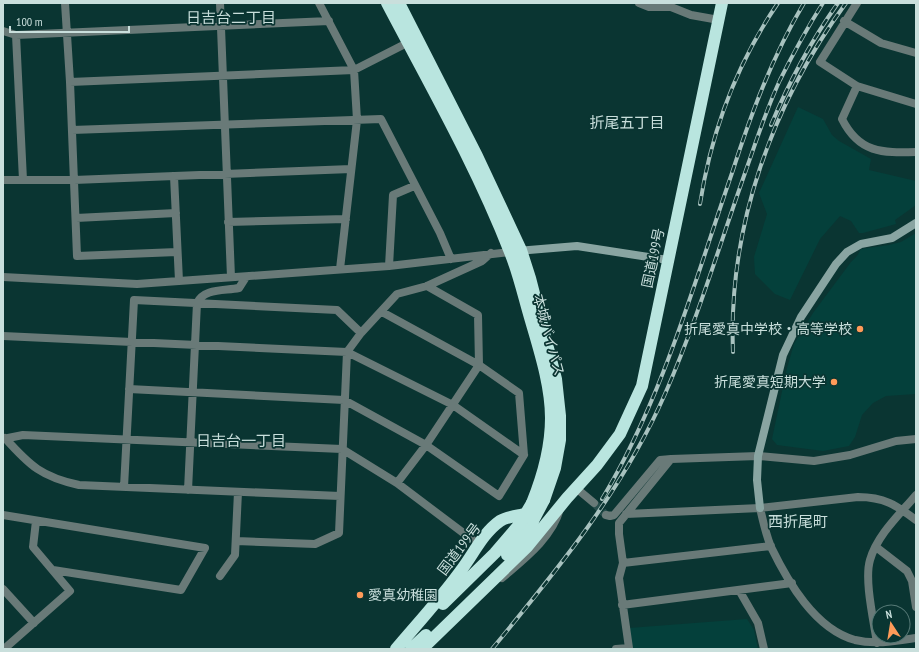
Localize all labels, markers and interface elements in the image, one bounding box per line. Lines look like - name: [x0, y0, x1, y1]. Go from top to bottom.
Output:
- scale bar: [10, 8, 129, 34]
- district label: 日吉台二丁目: [186, 8, 276, 27]
- text: 100 m: [16, 14, 43, 29]
- district label: 折尾五丁目: [589, 113, 665, 132]
- street label: 国道199号: [638, 226, 668, 290]
- street label: 本城バイパス: [529, 292, 569, 378]
- place label: 折尾愛真中学校・高等学校: [684, 320, 852, 338]
- marker: 折尾愛真中学校・高等学校: [855, 324, 865, 334]
- place label: 折尾愛真短期大学: [714, 373, 826, 391]
- marker: 折尾愛真短期大学: [829, 377, 839, 387]
- district label: 日吉台一丁目: [196, 431, 286, 450]
- district label: 西折尾町: [768, 512, 828, 531]
- street label: 国道199号: [433, 519, 485, 579]
- place label: 愛真幼稚園: [368, 586, 438, 604]
- marker: 愛真幼稚園: [355, 590, 365, 600]
- north arrow: [871, 604, 911, 644]
- text: N: [885, 607, 893, 622]

